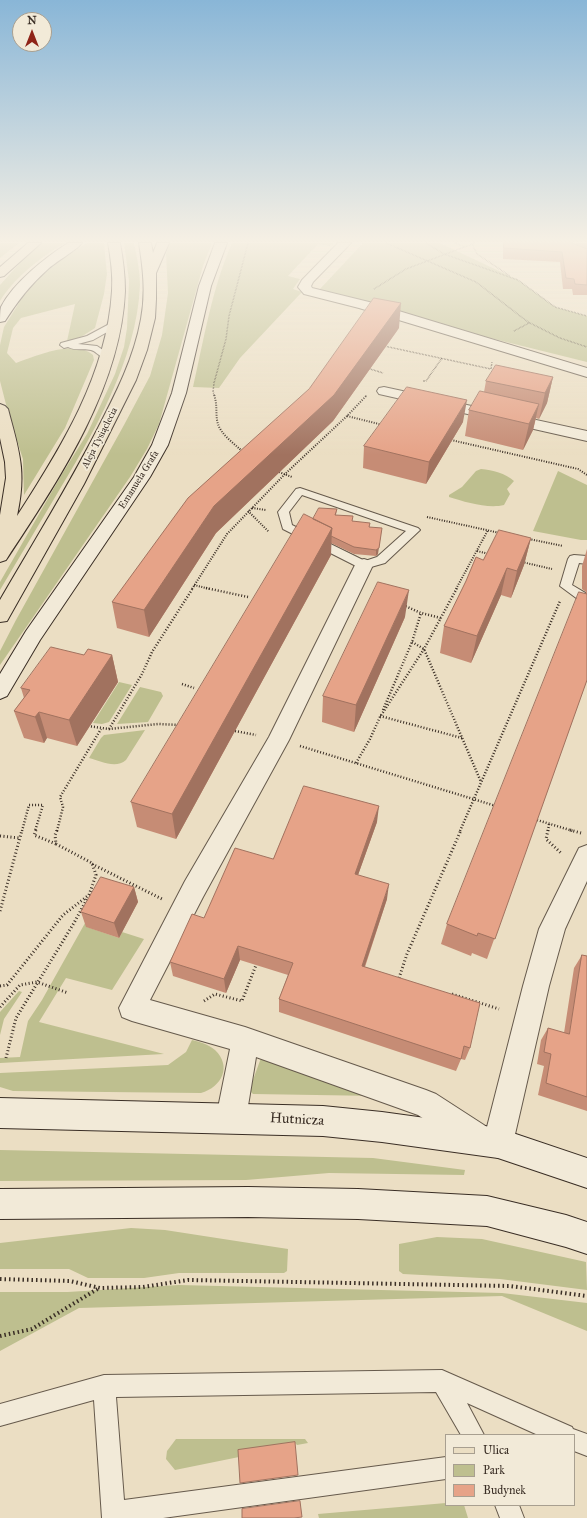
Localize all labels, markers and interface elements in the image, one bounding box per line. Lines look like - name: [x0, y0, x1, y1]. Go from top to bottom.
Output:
- north arrow: [12, 12, 52, 52]
- text: N: [27, 14, 37, 27]
- street label: Aleja Tysiąclecia: [79, 406, 121, 470]
- street label: Emanuela Grafa: [116, 449, 162, 511]
- street label: Hutnicza: [270, 1110, 324, 1130]
- legend: [445, 1434, 575, 1506]
- text: Ulica: [483, 1443, 509, 1457]
- text: Park: [483, 1463, 505, 1477]
- text: Budynek: [483, 1483, 526, 1497]

